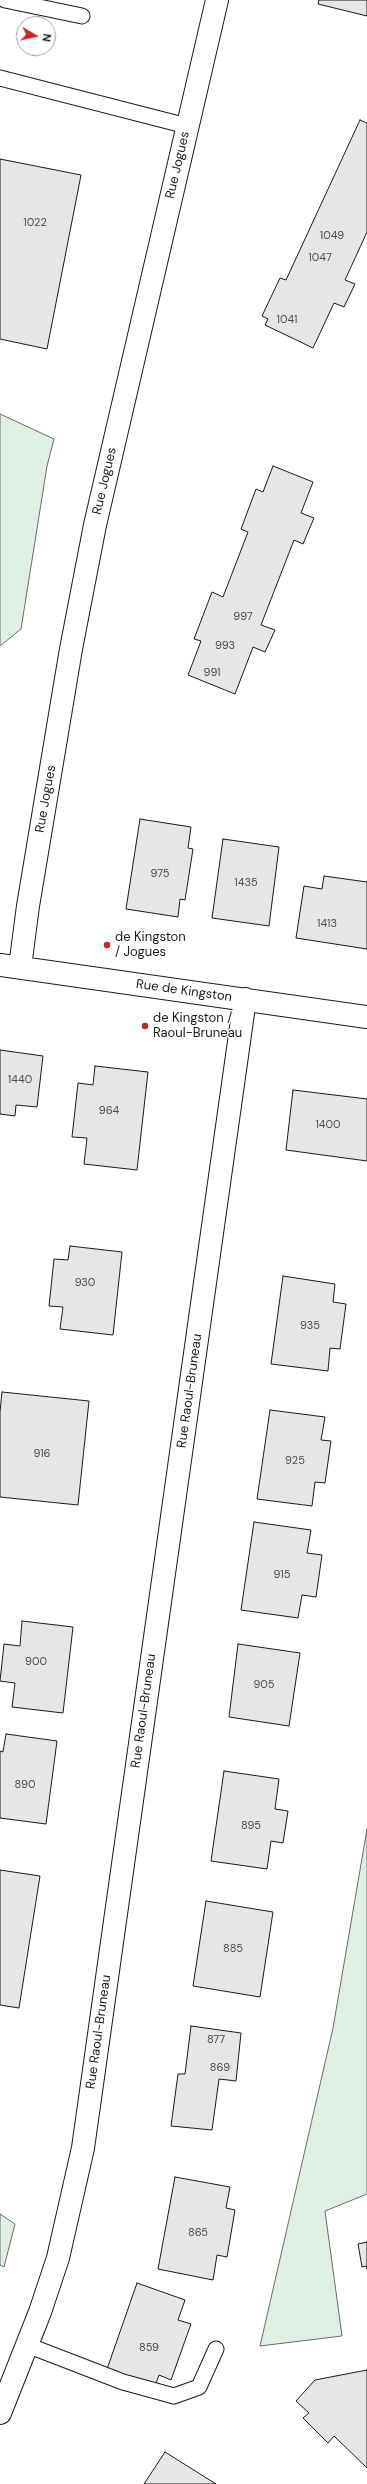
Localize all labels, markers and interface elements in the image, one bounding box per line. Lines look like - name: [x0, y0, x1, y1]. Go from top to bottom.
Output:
- north arrow: [16, 16, 56, 56]
- text: N: [39, 33, 54, 43]
- street label: Rue Jogues: [163, 130, 193, 200]
- house number: 1022: [23, 216, 47, 230]
- house number: 1049: [320, 229, 344, 243]
- house number: 1047: [308, 251, 332, 265]
- house number: 1041: [276, 313, 298, 327]
- street label: Rue Jogues: [90, 446, 120, 516]
- house number: 997: [233, 610, 253, 624]
- house number: 993: [215, 639, 235, 653]
- house number: 991: [203, 666, 221, 680]
- street label: Rue Jogues: [32, 764, 60, 834]
- house number: 975: [151, 867, 169, 881]
- house number: 1435: [234, 876, 258, 890]
- house number: 1413: [317, 917, 337, 931]
- place label: de Kingston / Jogues: [115, 930, 186, 961]
- marker: de Kingston / Jogues: [102, 940, 112, 950]
- street label: Rue de Kingston: [135, 977, 233, 1005]
- place label: de Kingston / Raoul-Bruneau: [153, 1011, 242, 1042]
- marker: de Kingston / Raoul-Bruneau: [140, 1021, 150, 1031]
- house number: 1440: [8, 1073, 32, 1087]
- house number: 964: [99, 1104, 119, 1118]
- house number: 1400: [315, 1118, 341, 1132]
- house number: 930: [75, 1276, 95, 1290]
- house number: 935: [300, 1319, 320, 1333]
- street label: Rue Raoul-Bruneau: [174, 1333, 206, 1449]
- house number: 916: [33, 1447, 51, 1461]
- house number: 925: [285, 1454, 305, 1468]
- house number: 915: [274, 1568, 290, 1582]
- street label: Rue Raoul-Bruneau: [128, 1653, 160, 1769]
- house number: 900: [25, 1655, 47, 1669]
- house number: 905: [253, 1678, 275, 1692]
- house number: 890: [15, 1778, 35, 1792]
- house number: 895: [241, 1819, 261, 1833]
- house number: 885: [223, 1942, 243, 1956]
- street label: Rue Raoul-Bruneau: [83, 1974, 115, 2090]
- house number: 877: [207, 2033, 225, 2047]
- house number: 869: [210, 2061, 230, 2075]
- house number: 865: [188, 2226, 208, 2240]
- house number: 859: [139, 2341, 159, 2355]

